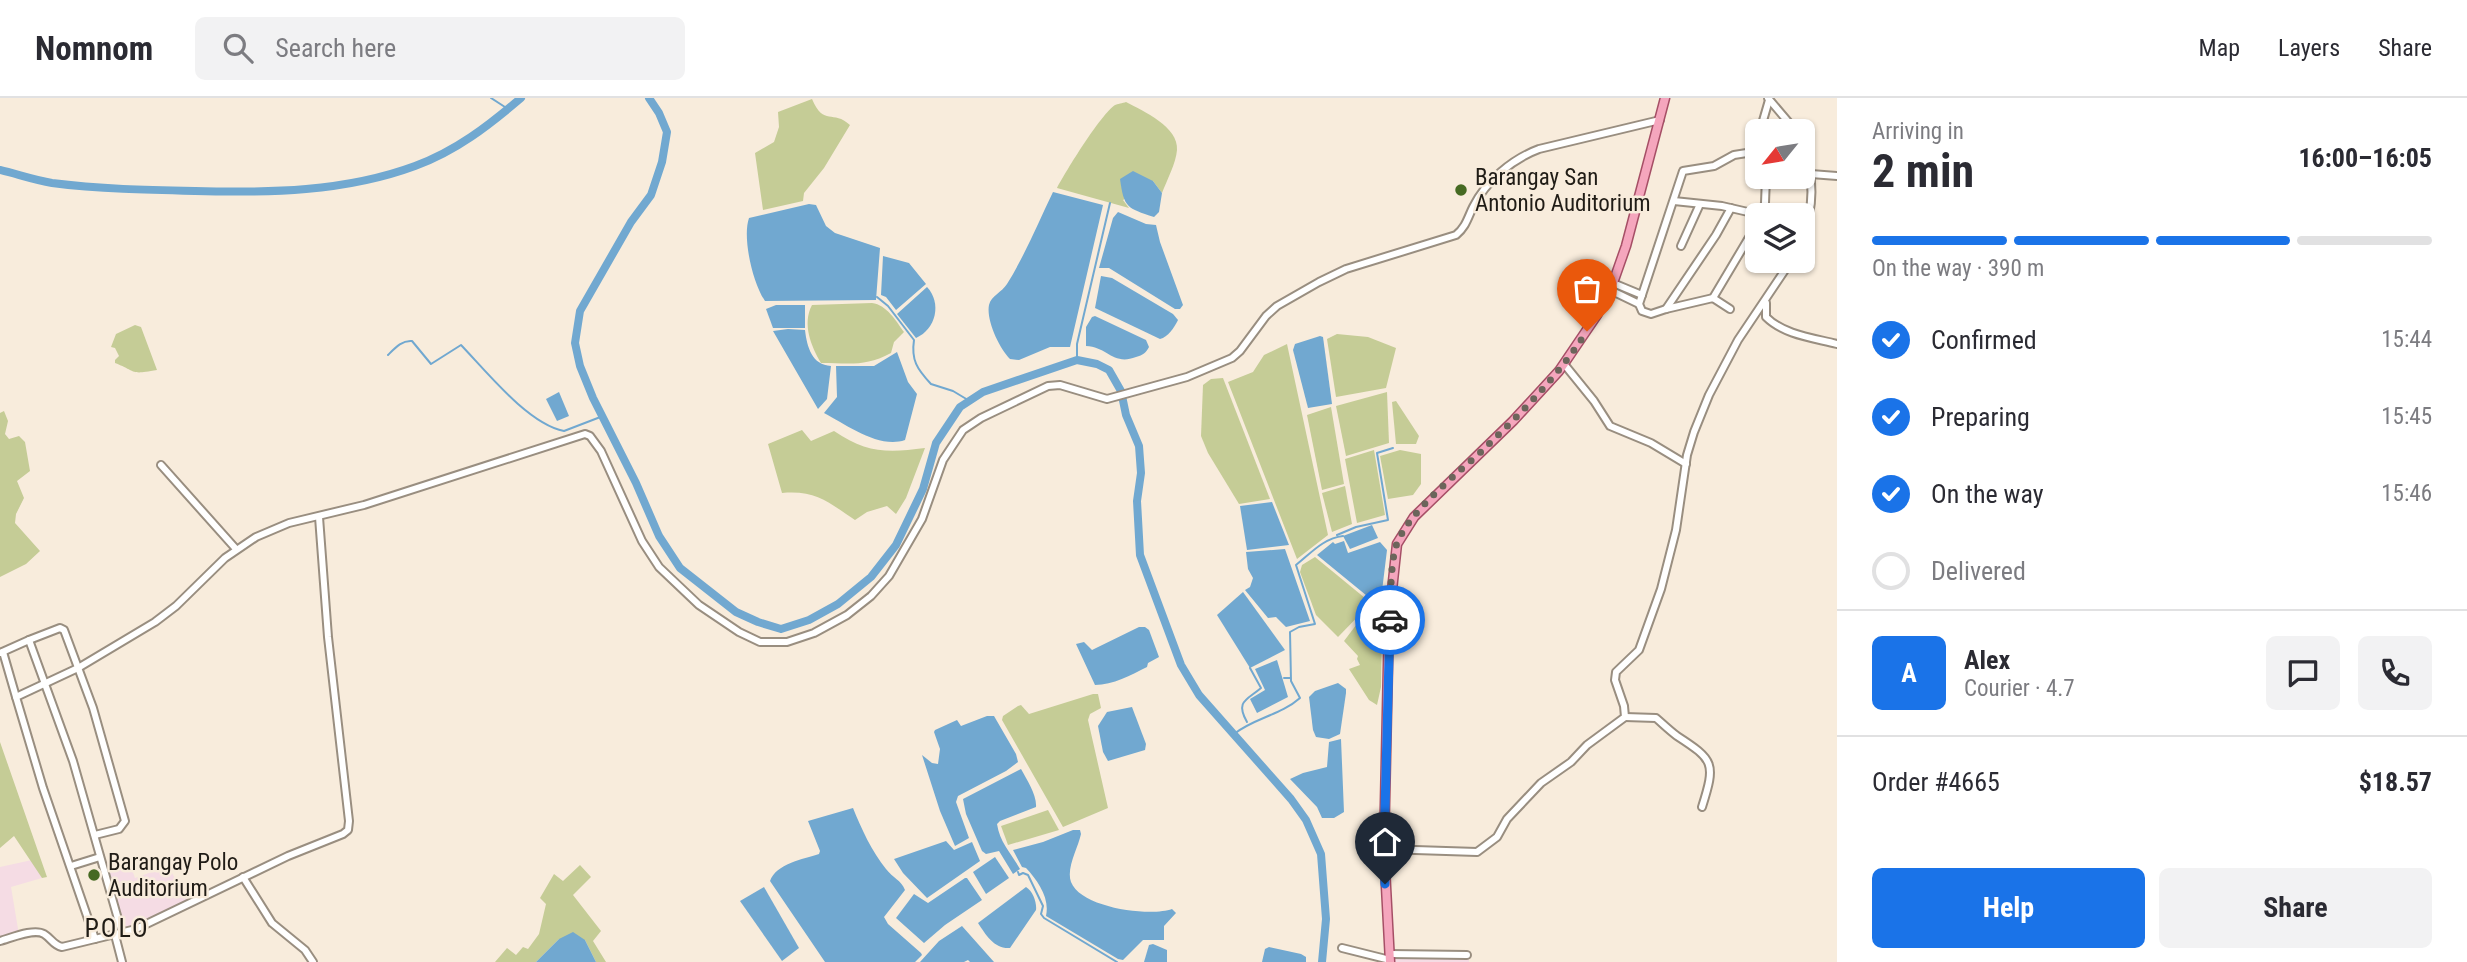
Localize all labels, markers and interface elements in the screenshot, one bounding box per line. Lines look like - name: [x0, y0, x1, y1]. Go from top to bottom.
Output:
- search box: [195, 17, 685, 80]
- text: Nomnom: [35, 29, 153, 68]
- icon: search: [219, 29, 257, 67]
- text: Search here: [275, 33, 396, 63]
- text: Map: [2199, 34, 2240, 62]
- text: Layers: [2278, 34, 2340, 62]
- text: Share: [2378, 34, 2432, 62]
- text: Arriving in: [1872, 118, 1964, 145]
- north arrow: [1745, 119, 1815, 189]
- map controls: [1745, 119, 1815, 273]
- text: 16:00–16:05: [2298, 143, 2432, 173]
- text: 2 min: [1872, 144, 1974, 198]
- place label: Barangay San Antonio Auditorium: [1475, 164, 1651, 217]
- marker: Barangay San Antonio Auditorium: [1453, 182, 1469, 198]
- button: layers: [1745, 203, 1815, 273]
- text: On the way · 390 m: [1872, 255, 2044, 282]
- pin: [1557, 259, 1617, 331]
- icon: bag: [1568, 270, 1606, 308]
- icon: check: [1872, 321, 1910, 359]
- text: Confirmed: [1931, 325, 2037, 355]
- text: 15:44: [2381, 326, 2432, 353]
- icon: check: [1872, 398, 1910, 436]
- text: Preparing: [1931, 402, 2030, 432]
- text: 15:45: [2381, 403, 2432, 430]
- icon: check: [1872, 475, 1910, 513]
- text: On the way: [1931, 479, 2044, 509]
- text: 15:46: [2381, 480, 2432, 507]
- text: Delivered: [1931, 556, 2026, 586]
- courier: [1355, 585, 1425, 655]
- icon: car: [1371, 601, 1409, 639]
- button: chat: [2266, 636, 2340, 710]
- button: phone: [2358, 636, 2432, 710]
- text: Alex: [1964, 645, 2010, 675]
- text: A: [1901, 658, 1917, 688]
- text: Courier · 4.7: [1964, 675, 2075, 702]
- text: Order #4665: [1872, 767, 2000, 797]
- text: $18.57: [2359, 767, 2432, 797]
- pin: [1355, 812, 1415, 884]
- icon: home: [1366, 823, 1404, 861]
- place label: Barangay Polo Auditorium: [108, 849, 238, 902]
- marker: Barangay Polo Auditorium: [86, 867, 102, 883]
- button: Help: [1872, 868, 2145, 948]
- button: Share: [2159, 868, 2432, 948]
- district label: POLO: [84, 913, 150, 943]

